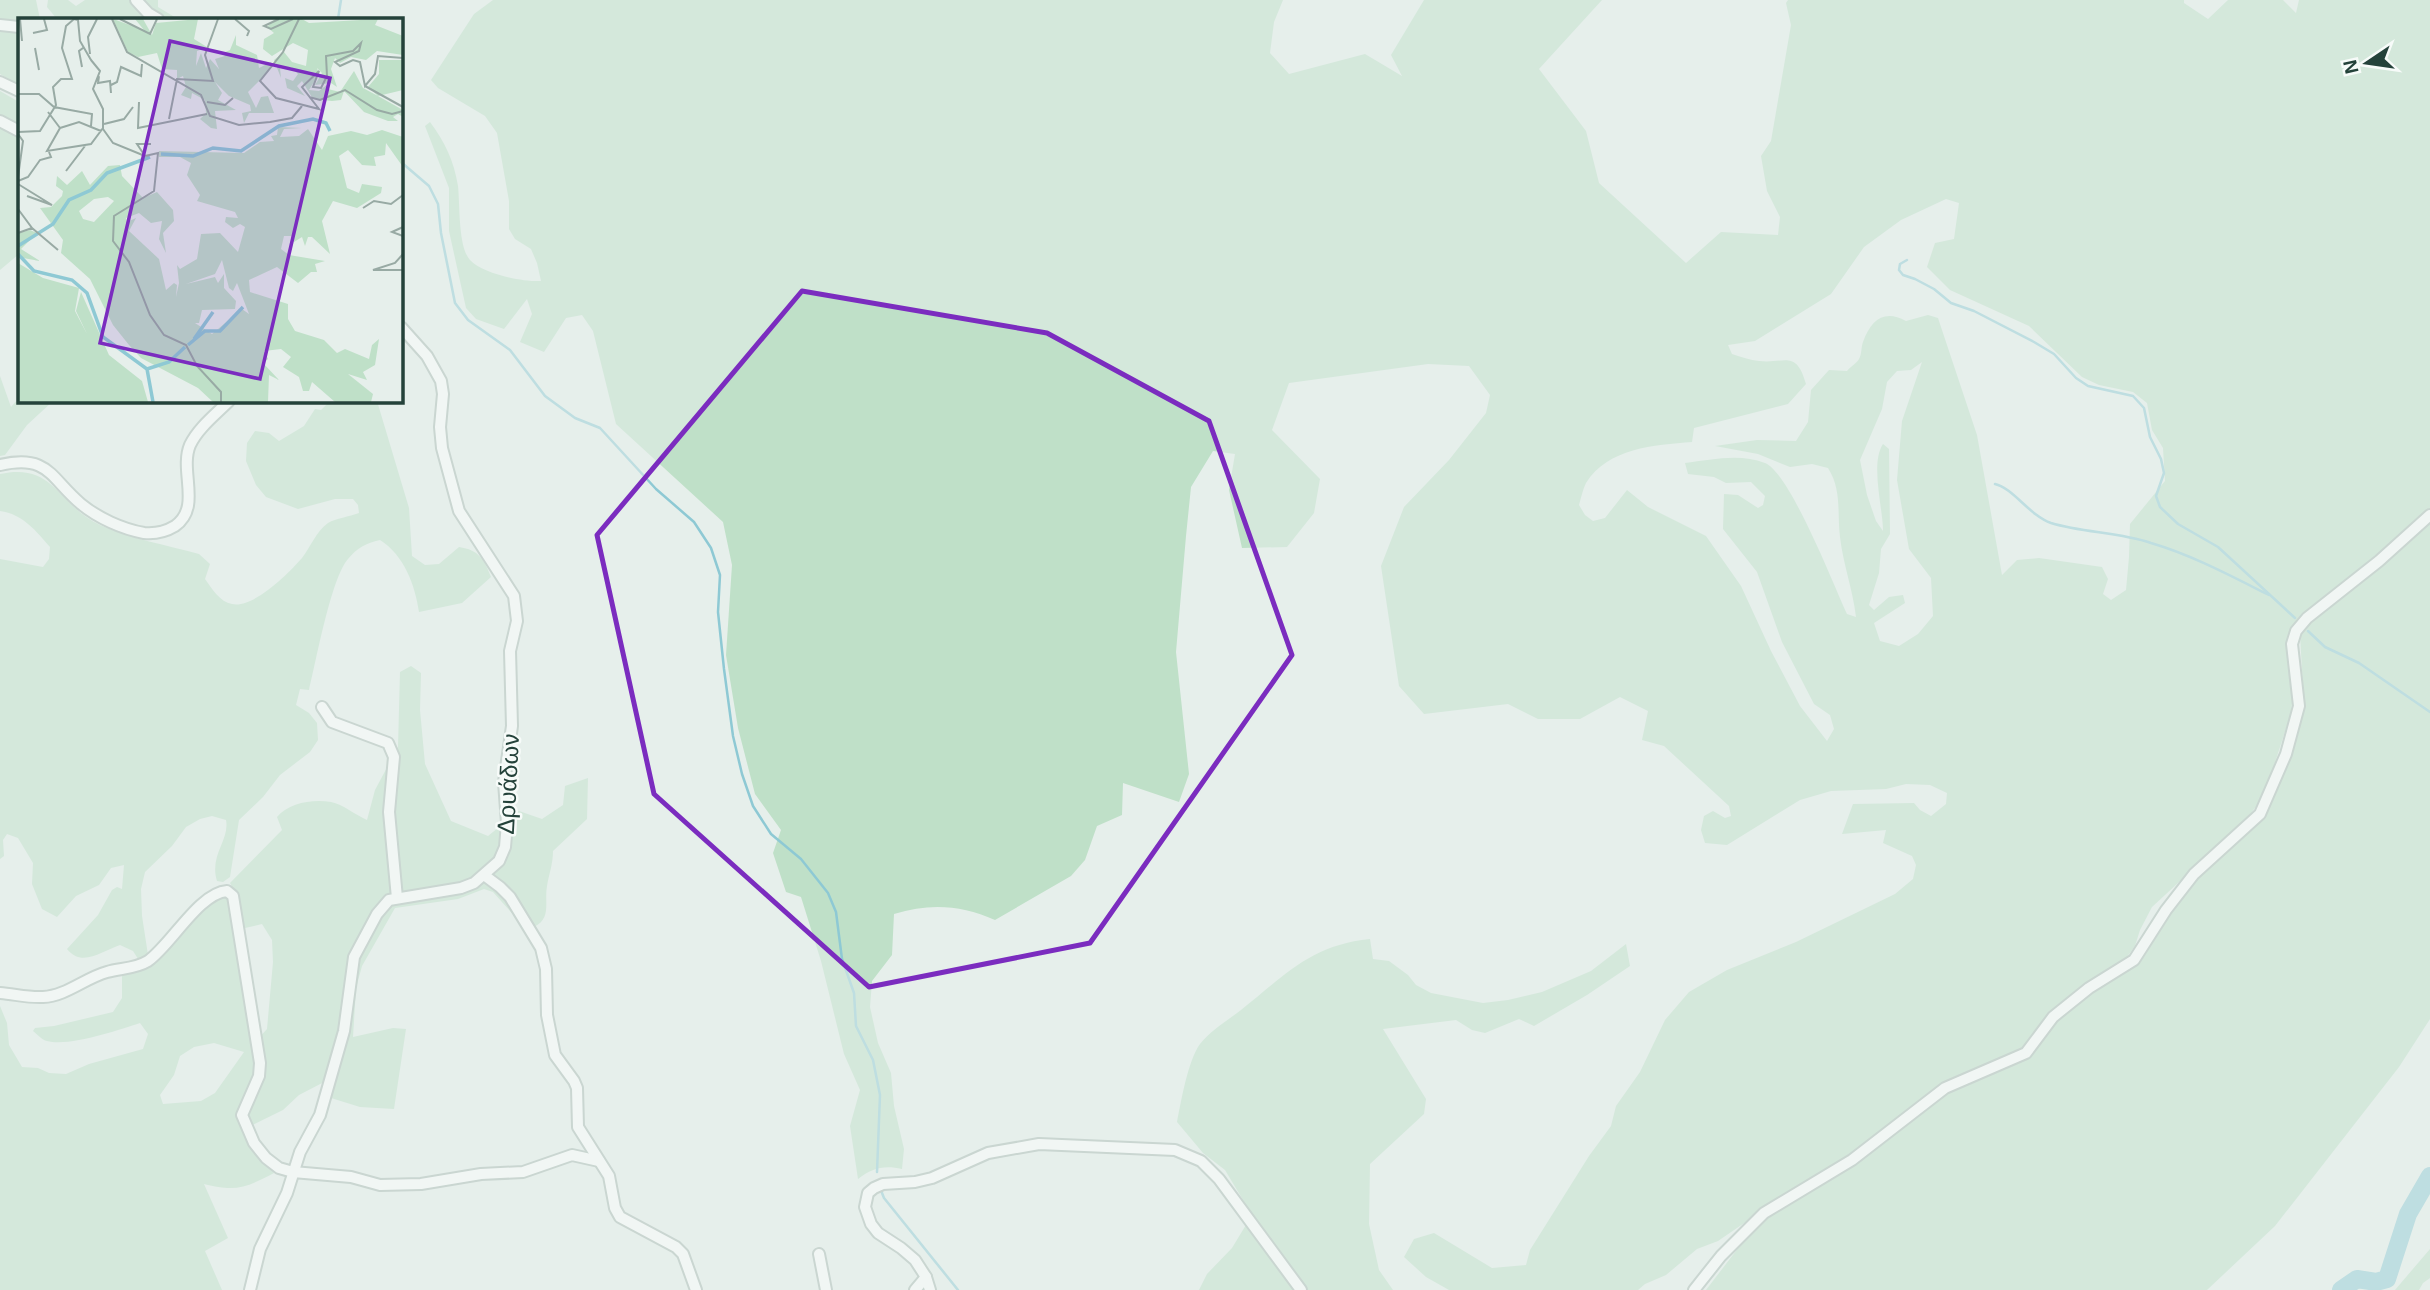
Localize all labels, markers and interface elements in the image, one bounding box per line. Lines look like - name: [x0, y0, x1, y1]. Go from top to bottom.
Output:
- inset map: [18, 18, 402, 402]
- north arrow: [2332, 28, 2402, 98]
- text: N: [2339, 58, 2363, 76]
- street label: Δρυάδων: [492, 733, 524, 835]

